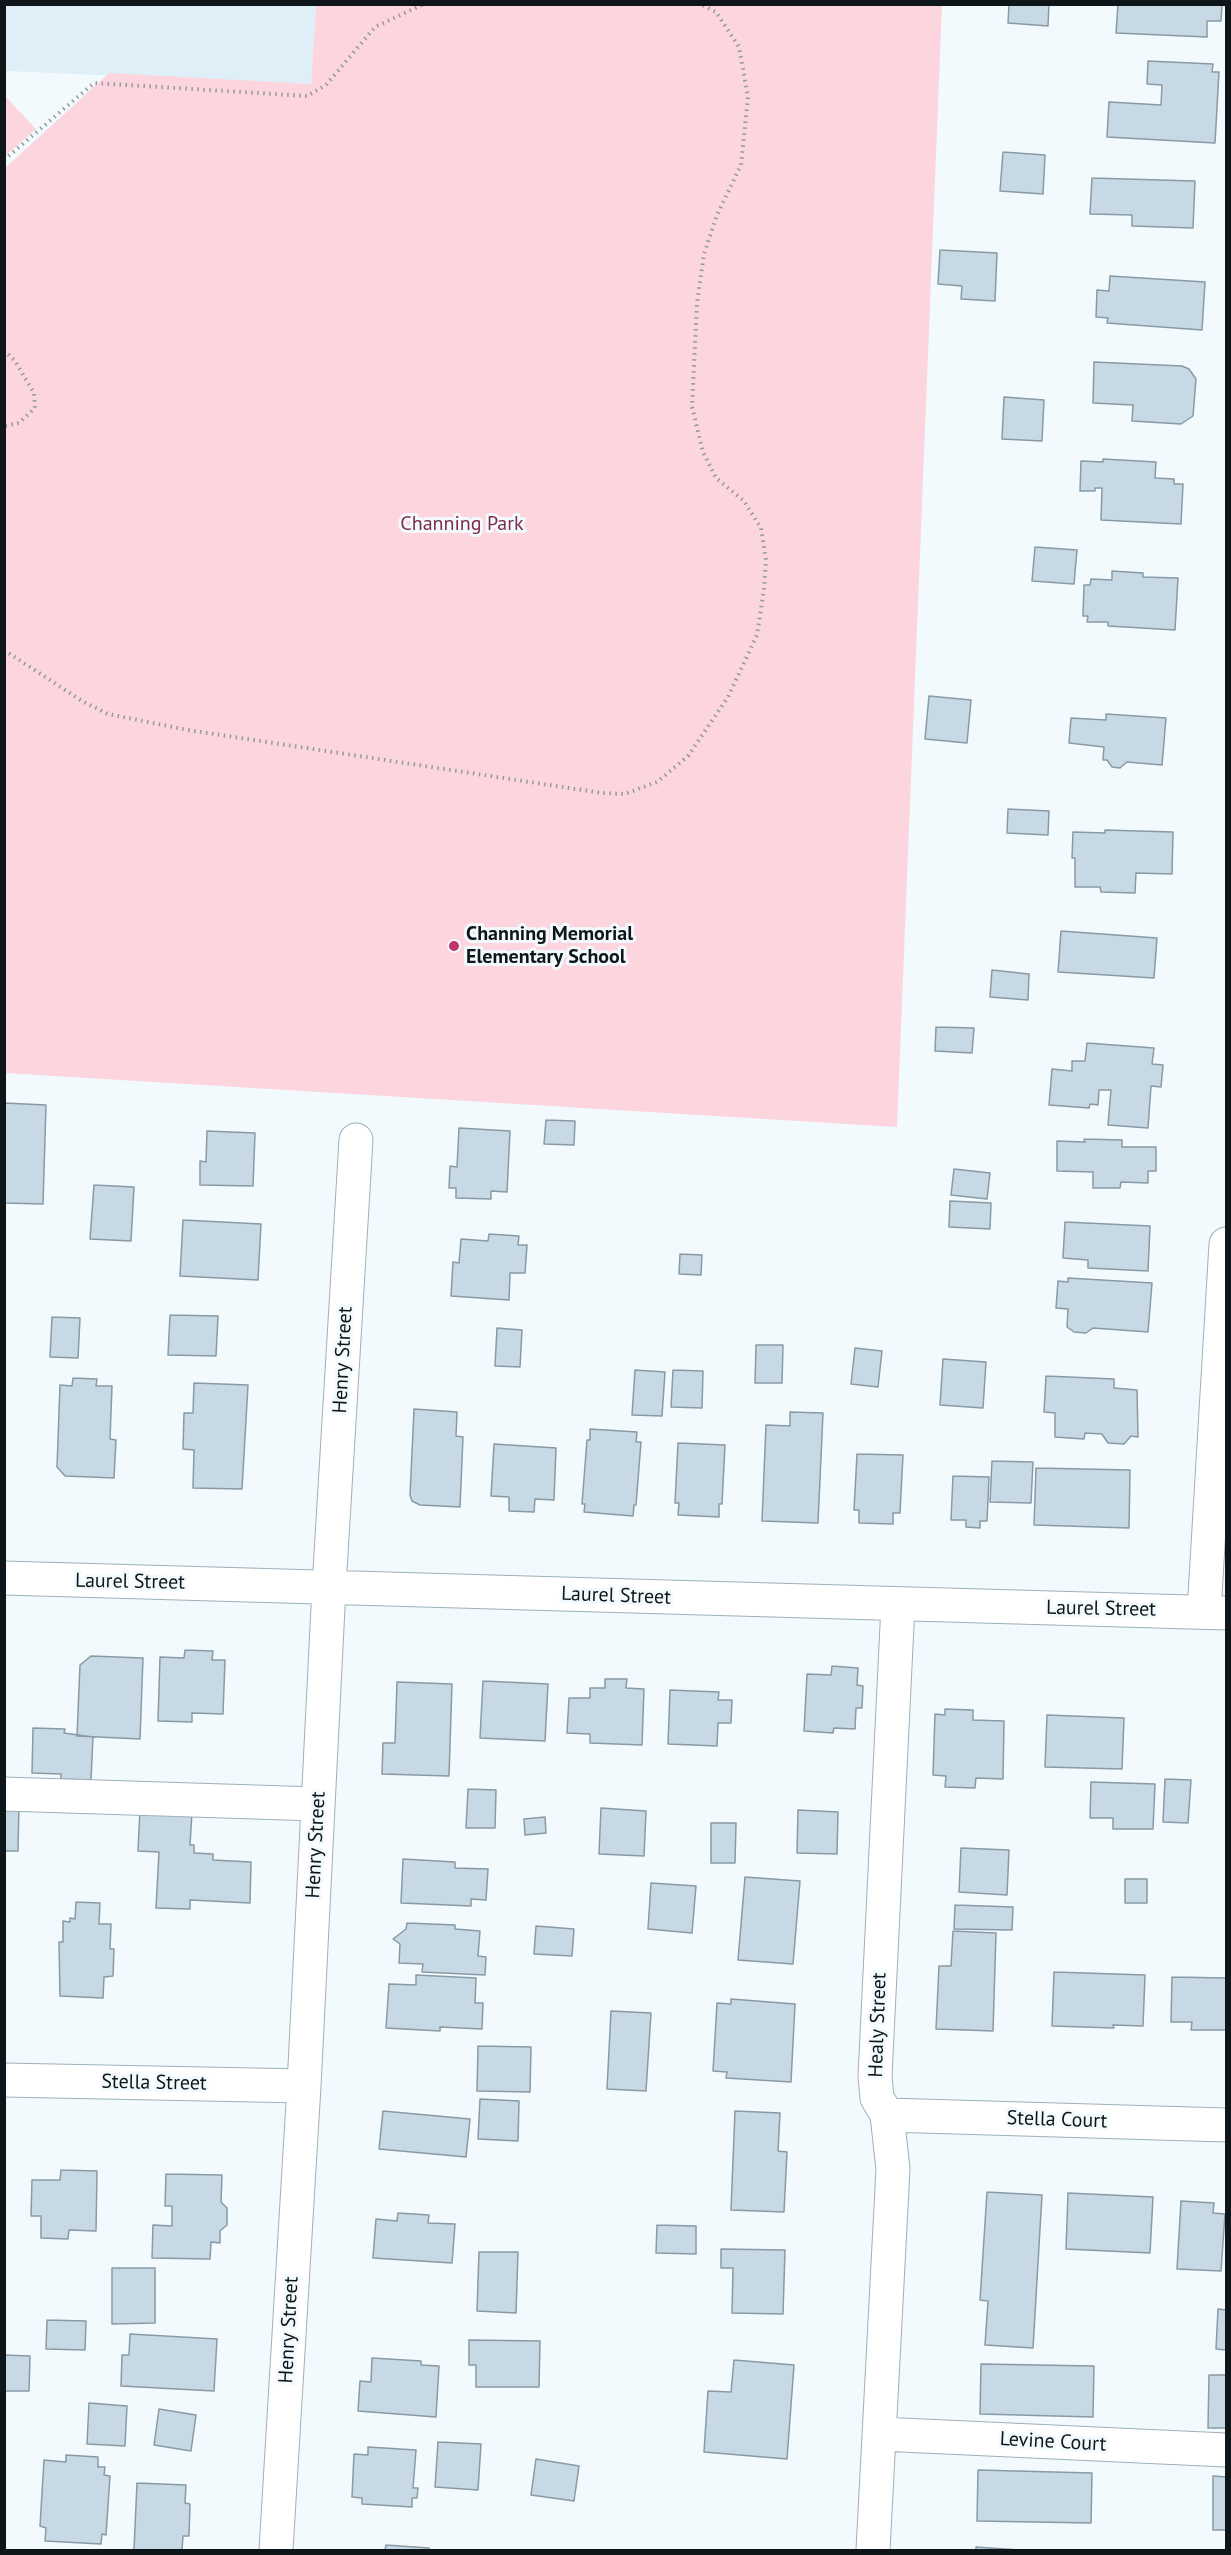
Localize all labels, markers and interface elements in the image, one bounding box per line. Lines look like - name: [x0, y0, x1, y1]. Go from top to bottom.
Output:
- park label: Channing Park: [400, 512, 524, 536]
- place label: Channing Memorial Elementary School: [466, 922, 633, 969]
- marker: Channing Memorial Elementary School: [447, 939, 461, 953]
- street label: Henry Street: [328, 1306, 358, 1414]
- street label: Laurel Street: [75, 1569, 185, 1595]
- street label: Laurel Street: [561, 1582, 671, 1610]
- street label: Laurel Street: [1046, 1596, 1156, 1622]
- street label: Henry Street: [301, 1791, 331, 1899]
- street label: Healy Street: [864, 1972, 892, 2078]
- street label: Stella Street: [101, 2070, 207, 2096]
- street label: Stella Court: [1006, 2106, 1108, 2134]
- street label: Henry Street: [274, 2276, 304, 2384]
- street label: Levine Court: [999, 2427, 1107, 2457]

